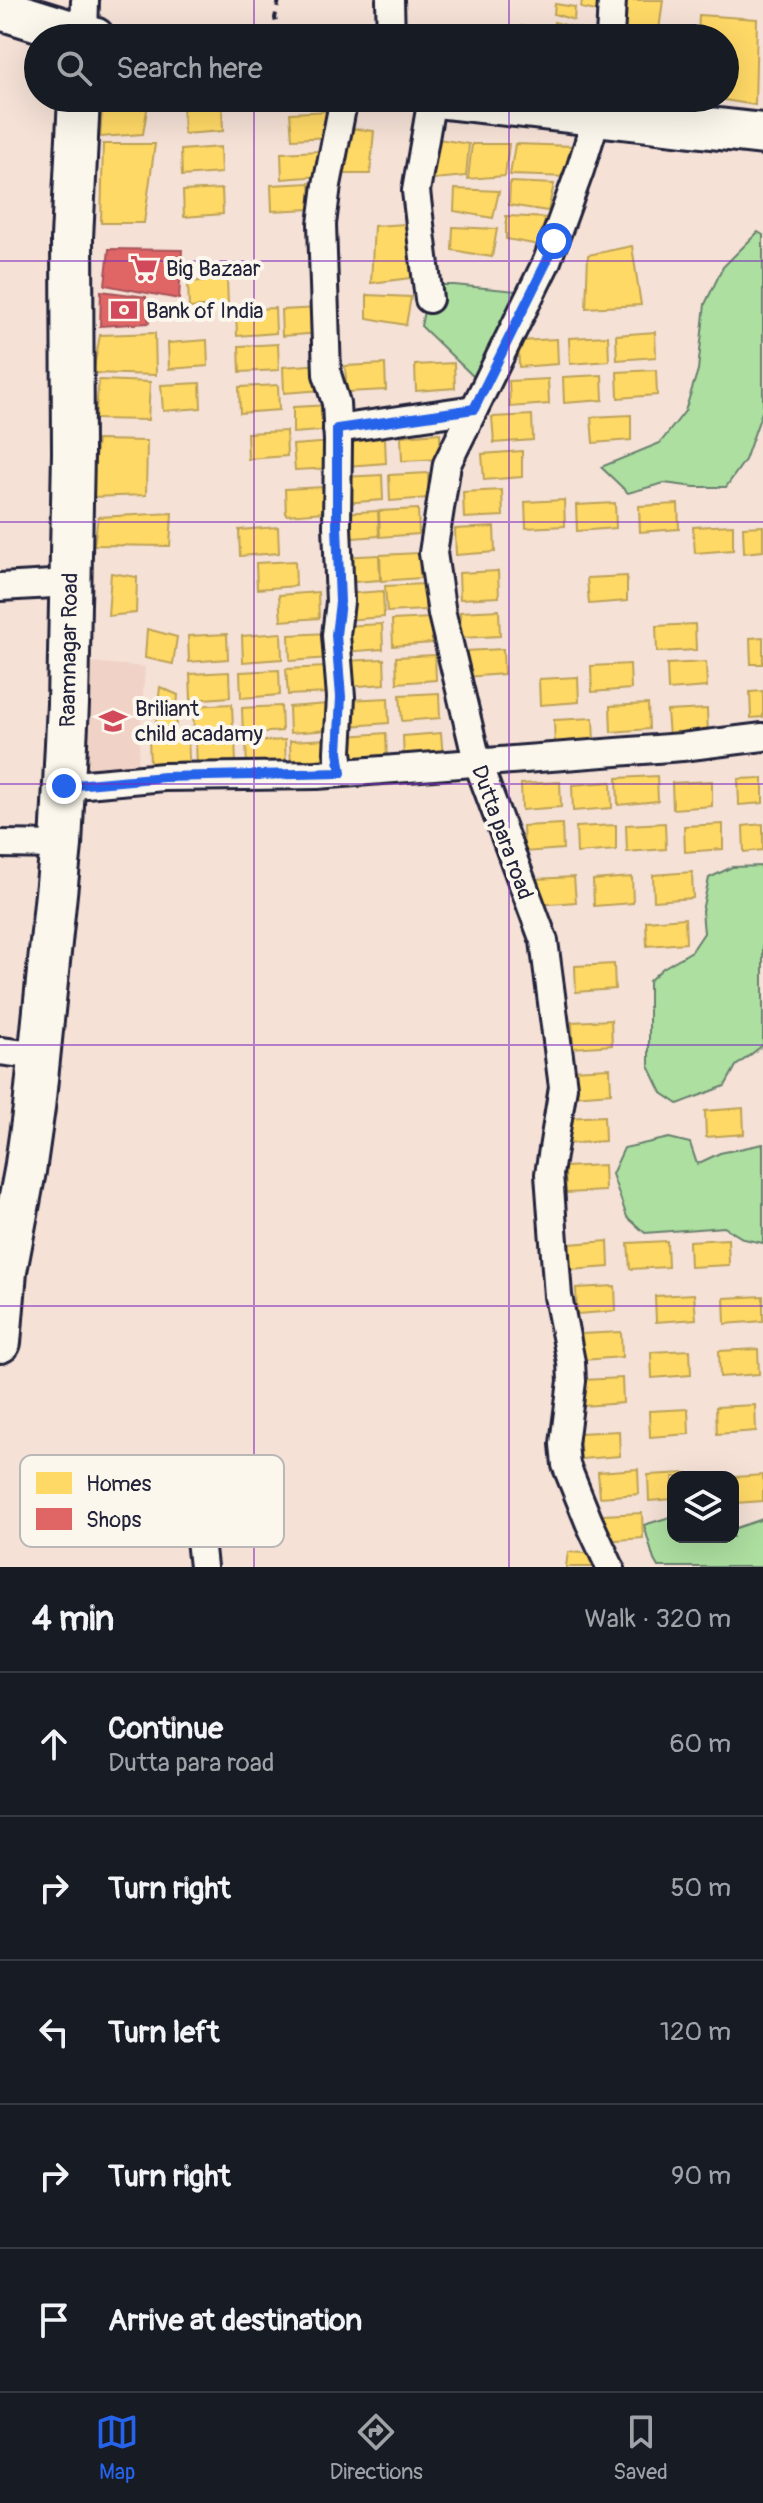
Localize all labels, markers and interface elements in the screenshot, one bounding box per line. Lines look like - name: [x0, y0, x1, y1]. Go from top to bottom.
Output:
- search box: [24, 24, 739, 112]
- icon: search: [52, 46, 96, 90]
- text: Search here: [116, 50, 263, 87]
- route start: [536, 223, 572, 259]
- supermarket icon: Big Bazaar: [129, 253, 159, 283]
- place label: Big Bazaar: [166, 255, 261, 283]
- bank icon: Bank of India: [109, 295, 139, 325]
- place label: Bank of India: [146, 297, 264, 325]
- street label: Raamnagar Road: [54, 572, 84, 728]
- place label: Briliant child acadamy: [135, 695, 263, 748]
- school or university icon: Briliant child acadamy: [98, 706, 128, 736]
- street label: Dutta para road: [465, 761, 539, 903]
- route end: [46, 768, 82, 804]
- legend: [20, 1455, 284, 1547]
- text: Homes: [86, 1470, 151, 1498]
- map controls: [667, 1471, 739, 1543]
- button: layers: [667, 1471, 739, 1543]
- text: Shops: [86, 1506, 142, 1534]
- text: 4 min: [32, 1598, 114, 1641]
- text: Walk · 320 m: [584, 1603, 731, 1635]
- text: Continue: [108, 1710, 223, 1747]
- icon: ahead: [32, 1722, 76, 1766]
- text: 60 m: [669, 1728, 731, 1760]
- text: Dutta para road: [108, 1747, 275, 1779]
- icon: right: [32, 1866, 76, 1910]
- text: Turn right: [108, 1870, 231, 1907]
- text: 50 m: [670, 1872, 731, 1904]
- icon: left: [32, 2010, 76, 2054]
- text: Turn left: [108, 2014, 219, 2051]
- text: 120 m: [660, 2016, 731, 2048]
- icon: right: [32, 2154, 76, 2198]
- text: Turn right: [108, 2158, 231, 2195]
- text: 90 m: [671, 2160, 731, 2192]
- icon: arrive: [32, 2298, 76, 2342]
- text: Arrive at destination: [108, 2302, 362, 2339]
- tab: Map: [95, 2410, 139, 2486]
- tab: Directions: [330, 2410, 423, 2486]
- tab: Saved: [613, 2410, 668, 2486]

